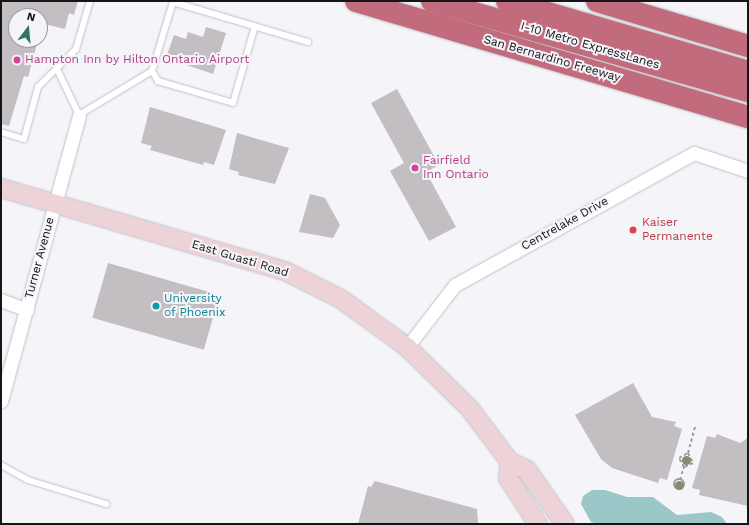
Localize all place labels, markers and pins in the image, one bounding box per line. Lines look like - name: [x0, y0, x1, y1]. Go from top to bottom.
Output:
- place label: Hampton Inn by Hilton Ontario Airport: [25, 53, 250, 67]
- marker: Hampton Inn by Hilton Ontario Airport: [12, 55, 22, 65]
- place label: Fairfield Inn Ontario: [423, 154, 489, 182]
- marker: Fairfield Inn Ontario: [410, 163, 420, 173]
- place label: Kaiser Permanente: [642, 216, 713, 244]
- marker: Kaiser Permanente: [627, 224, 639, 236]
- place label: University of Phoenix: [164, 292, 226, 320]
- marker: University of Phoenix: [151, 301, 161, 311]

